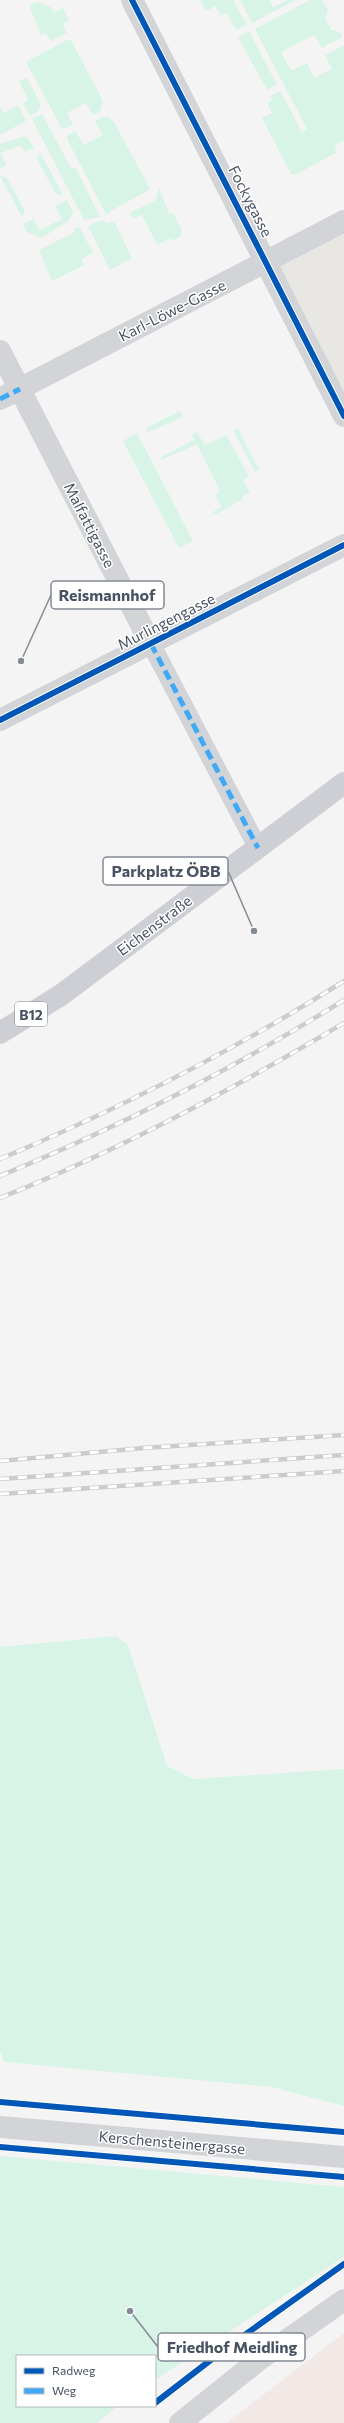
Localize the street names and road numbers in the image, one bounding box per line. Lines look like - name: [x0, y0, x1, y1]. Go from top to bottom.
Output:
- street label: Fockygasse: [225, 162, 277, 240]
- street label: Karl-Löwe-Gasse: [115, 275, 229, 345]
- street label: Malfattigasse: [61, 479, 119, 571]
- street label: Murlingengasse: [114, 589, 218, 653]
- street label: Eichenstraße: [113, 891, 195, 959]
- road number: B12: [15, 1002, 47, 1026]
- street label: Kerschensteinergasse: [98, 2127, 246, 2157]

